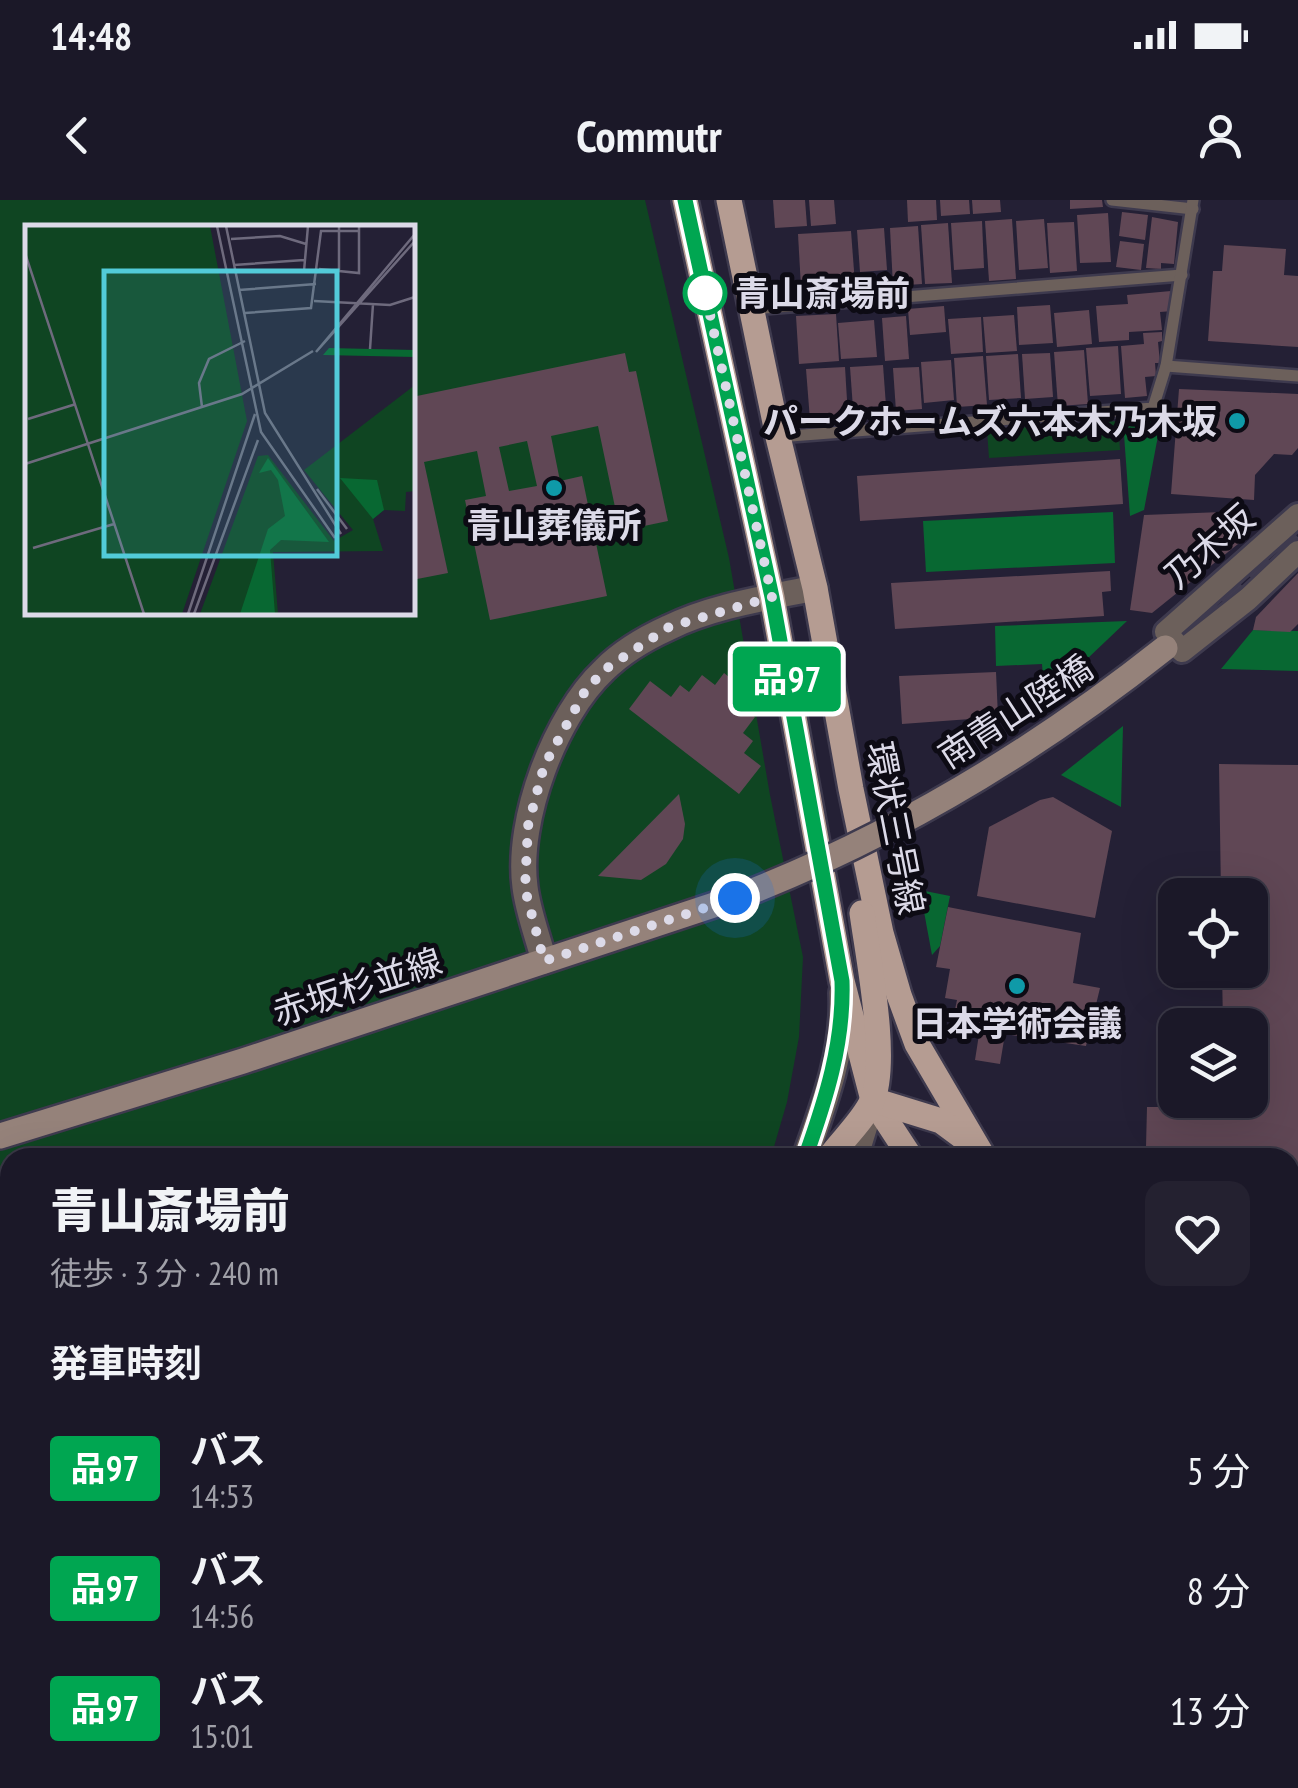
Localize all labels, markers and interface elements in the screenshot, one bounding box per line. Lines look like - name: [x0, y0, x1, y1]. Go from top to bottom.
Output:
- text: 14:48: [50, 11, 132, 60]
- text: Commutr: [576, 106, 722, 164]
- icon: back: [50, 108, 105, 163]
- icon: person: [1193, 108, 1248, 163]
- inset map: [25, 225, 415, 615]
- place label: 青山斎場前: [735, 270, 910, 316]
- marker: 青山斎場前: [684, 272, 726, 314]
- place label: パークホームズ六本木乃木坂: [763, 398, 1217, 444]
- marker: パークホームズ六本木乃木坂: [1226, 410, 1248, 432]
- marker: 青山葬儀所: [543, 477, 565, 499]
- street label: 乃木坂: [1154, 494, 1264, 598]
- place label: 青山葬儀所: [466, 502, 642, 548]
- street label: 南青山陸橋: [929, 644, 1101, 778]
- line badge: 品97: [730, 646, 844, 712]
- text: 品97: [753, 656, 821, 702]
- street label: 環状三号線: [857, 738, 935, 918]
- your location: [710, 873, 760, 923]
- map controls: [1158, 878, 1268, 1118]
- button: locate: [1158, 878, 1268, 988]
- street label: 赤坂杉並線: [267, 937, 447, 1035]
- marker: 日本学術会議: [1006, 975, 1028, 997]
- place label: 日本学術会議: [912, 1000, 1122, 1046]
- button: layers: [1158, 1008, 1268, 1118]
- text: 青山斎場前: [50, 1179, 290, 1241]
- button: heart: [1145, 1181, 1250, 1286]
- text: 徒歩 · 3 分 · 240 m: [50, 1252, 279, 1294]
- text: 発車時刻: [50, 1338, 202, 1387]
- text: バス: [190, 1425, 266, 1474]
- text: 品97: [71, 1445, 139, 1491]
- text: 5 分: [1187, 1446, 1250, 1495]
- text: 14:53: [190, 1475, 254, 1517]
- text: バス: [190, 1545, 266, 1594]
- text: 品97: [71, 1565, 139, 1611]
- text: 8 分: [1187, 1566, 1250, 1615]
- text: 14:56: [190, 1595, 254, 1637]
- text: バス: [190, 1665, 266, 1714]
- text: 品97: [71, 1685, 139, 1731]
- text: 13 分: [1170, 1686, 1250, 1735]
- text: 15:01: [190, 1715, 254, 1757]

